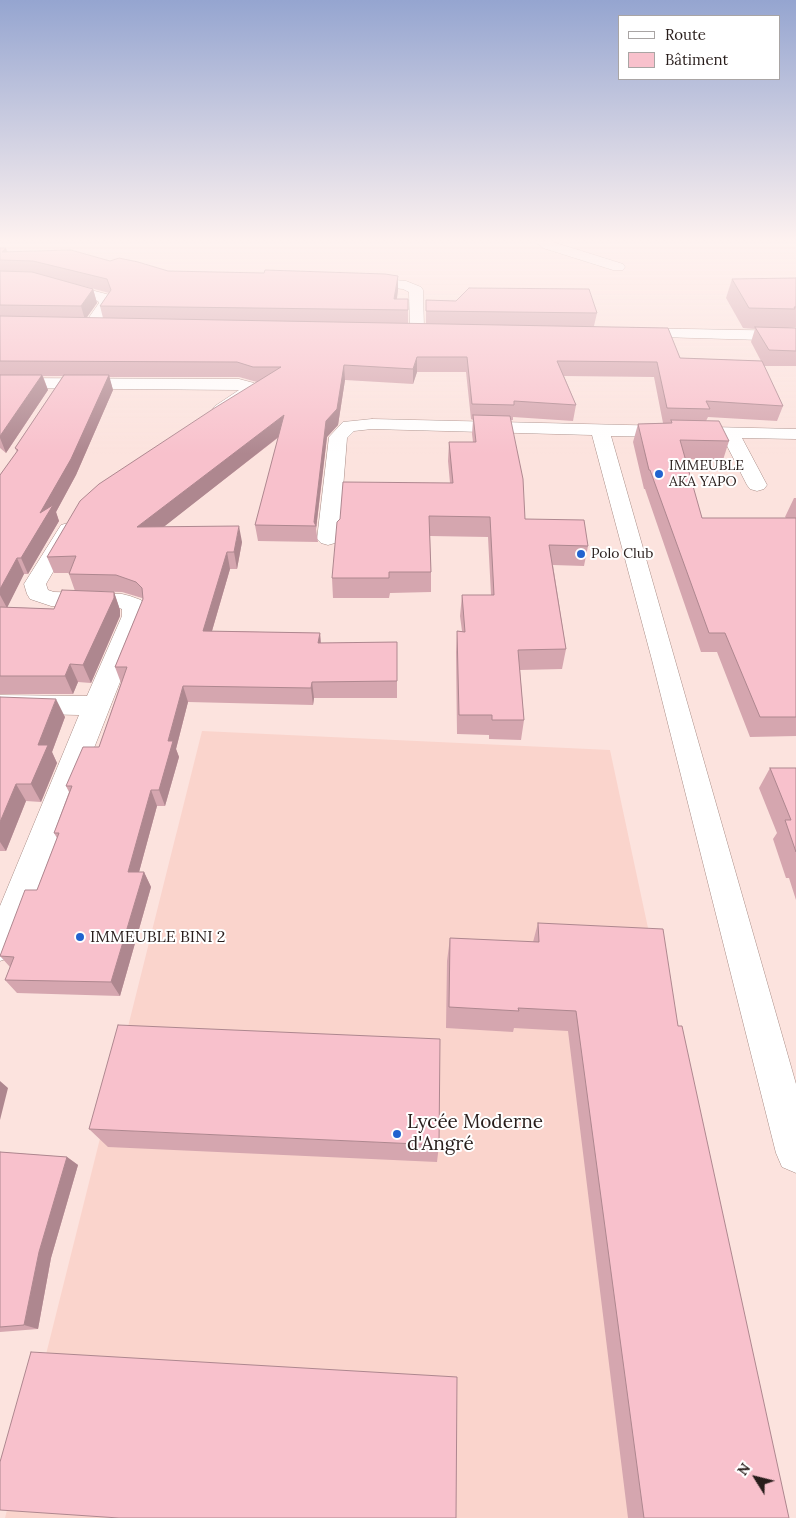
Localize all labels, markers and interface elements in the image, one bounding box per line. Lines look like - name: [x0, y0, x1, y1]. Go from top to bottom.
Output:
- legend: [618, 15, 781, 80]
- text: Route: [665, 25, 706, 44]
- text: Bâtiment: [665, 50, 728, 69]
- place label: IMMEUBLE AKA YAPO: [669, 458, 744, 491]
- marker: IMMEUBLE AKA YAPO: [653, 468, 665, 480]
- place label: Polo Club: [591, 546, 653, 562]
- marker: Polo Club: [575, 548, 587, 560]
- place label: IMMEUBLE BINI 2: [90, 927, 225, 947]
- marker: IMMEUBLE BINI 2: [74, 931, 86, 943]
- place label: Lycée Moderne d'Angré: [407, 1112, 543, 1156]
- marker: Lycée Moderne d'Angré: [391, 1128, 403, 1140]
- north arrow: [731, 1453, 781, 1503]
- text: N: [733, 1460, 754, 1479]

